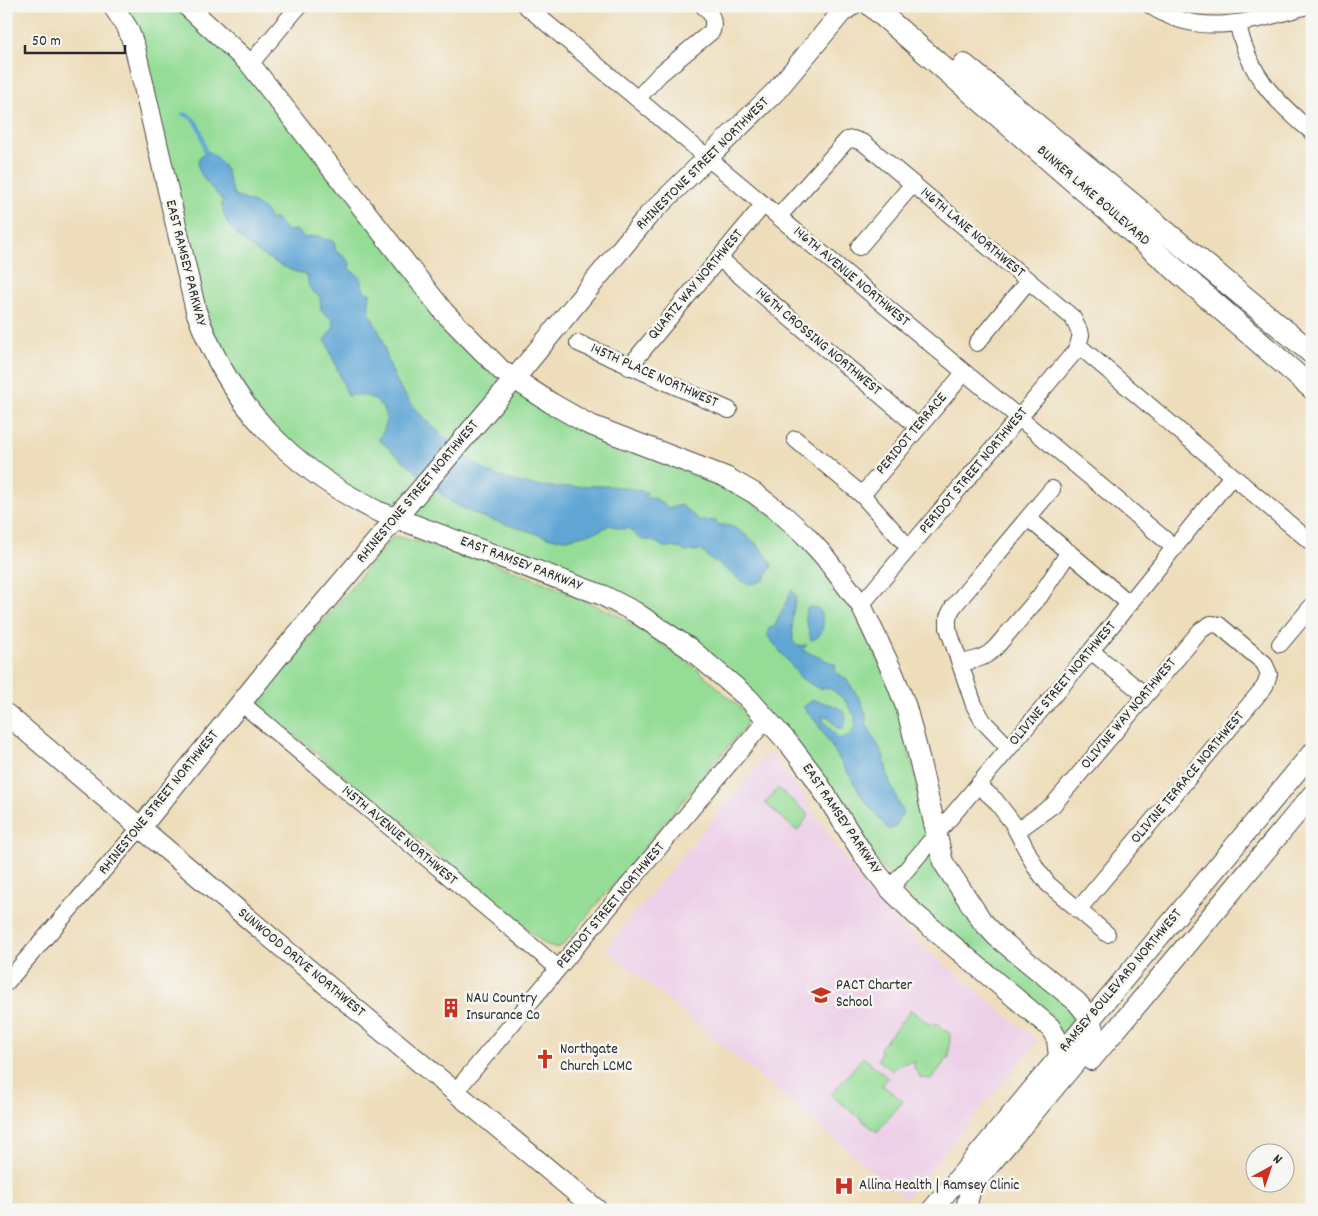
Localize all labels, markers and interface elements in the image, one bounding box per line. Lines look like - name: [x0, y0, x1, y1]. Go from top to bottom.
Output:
- scale bar: [25, 22, 125, 54]
- text: 50 m: [32, 31, 61, 53]
- street label: RHINESTONE STREET NORTHWEST: [631, 92, 775, 236]
- street label: BUNKER LAKE BOULEVARD: [1031, 140, 1155, 252]
- street label: 146TH LANE NORTHWEST: [915, 182, 1029, 284]
- street label: EAST RAMSEY PARKWAY: [159, 198, 211, 329]
- street label: 146TH AVENUE NORTHWEST: [788, 222, 914, 332]
- street label: QUARTZ WAY NORTHWEST: [643, 225, 749, 345]
- street label: 146TH CROSSING NORTHWEST: [750, 283, 886, 401]
- street label: 145TH PLACE NORTHWEST: [587, 338, 721, 414]
- street label: PERIDOT TERRACE: [871, 388, 953, 480]
- street label: PERIDOT STREET NORTHWEST: [914, 403, 1034, 539]
- street label: RHINESTONE STREET NORTHWEST: [351, 416, 485, 568]
- street label: EAST RAMSEY PARKWAY: [457, 531, 586, 598]
- street label: OLIVINE STREET NORTHWEST: [1004, 617, 1122, 751]
- street label: OLIVINE WAY NORTHWEST: [1076, 653, 1182, 775]
- street label: OLIVINE TERRACE NORTHWEST: [1126, 707, 1250, 849]
- street label: RHINESTONE STREET NORTHWEST: [94, 726, 224, 880]
- street label: EAST RAMSEY PARKWAY: [796, 759, 887, 879]
- street label: 145TH AVENUE NORTHWEST: [336, 781, 462, 891]
- street label: PERIDOT STREET NORTHWEST: [551, 838, 671, 974]
- street label: SUNWOOD DRIVE NORTHWEST: [232, 903, 370, 1023]
- street label: RAMSEY BOULEVARD NORTHWEST: [1054, 904, 1188, 1058]
- place label: PACT Charter School: [836, 975, 913, 1014]
- school or university icon: PACT Charter School: [810, 984, 832, 1006]
- place label: NAU Country Insurance Co: [466, 988, 540, 1027]
- building icon: NAU Country Insurance Co: [440, 997, 462, 1019]
- place label: Northgate Church LCMC: [560, 1039, 632, 1078]
- church icon: Northgate Church LCMC: [534, 1048, 556, 1070]
- north arrow: [1246, 1144, 1296, 1194]
- text: N: [1268, 1150, 1286, 1170]
- hospital icon: Allina Health | Ramsey Clinic: [833, 1175, 855, 1197]
- place label: Allina Health | Ramsey Clinic: [859, 1175, 1019, 1197]

